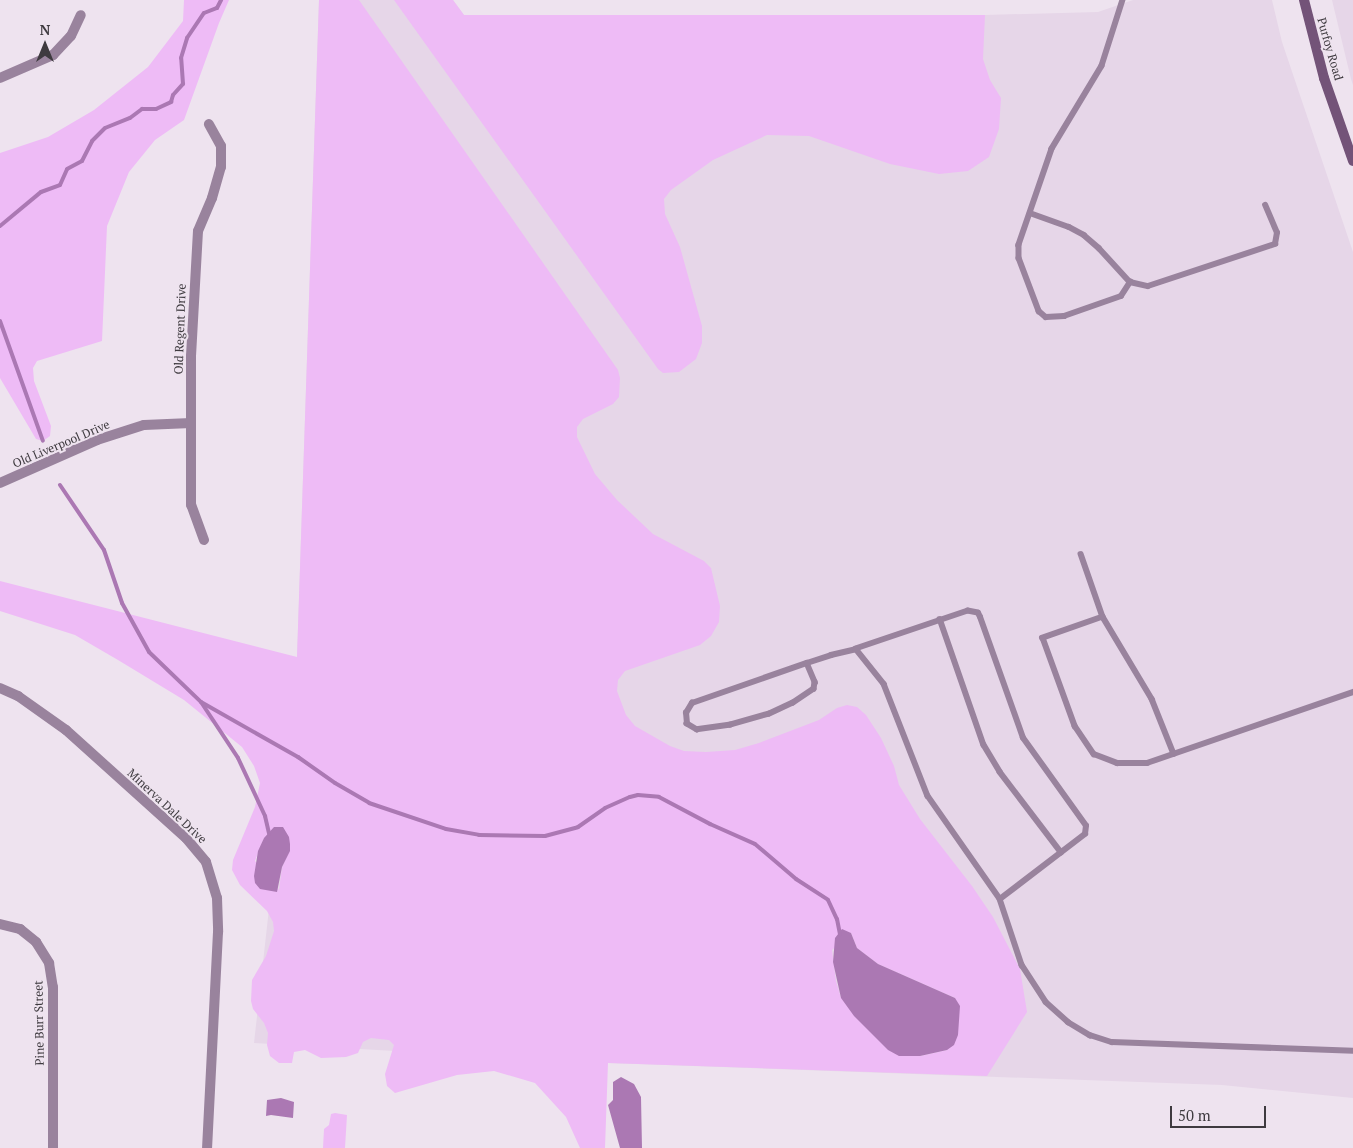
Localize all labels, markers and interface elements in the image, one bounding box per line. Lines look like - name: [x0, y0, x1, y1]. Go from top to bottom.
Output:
- street label: Purfoy Road: [1314, 16, 1346, 82]
- north arrow: [20, 20, 70, 70]
- text: N: [40, 20, 50, 39]
- street label: Old Regent Drive: [171, 283, 189, 375]
- street label: Old Liverpool Drive: [10, 417, 112, 471]
- street label: Minerva Dale Drive: [125, 766, 209, 846]
- street label: Pine Burr Street: [31, 980, 47, 1066]
- scale bar: [1173, 1096, 1269, 1128]
- text: 50 m: [1178, 1105, 1211, 1125]

